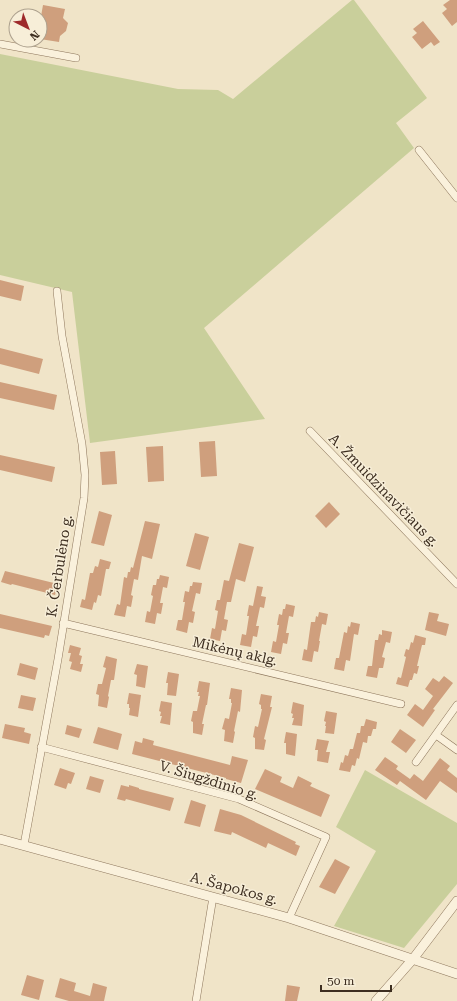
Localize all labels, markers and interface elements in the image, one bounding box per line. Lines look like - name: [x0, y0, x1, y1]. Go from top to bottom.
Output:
- north arrow: [8, 8, 48, 48]
- text: N: [26, 27, 42, 43]
- street label: A. Žmuidzinavičiaus g.: [326, 430, 442, 550]
- street label: K. Čerbulėno g.: [43, 514, 75, 618]
- street label: Mikėnų aklg.: [191, 633, 279, 669]
- street label: V. Šiugždinio g.: [158, 757, 260, 803]
- street label: A. Šapokos g.: [189, 869, 279, 907]
- scale bar: [321, 967, 391, 993]
- text: 50 m: [327, 974, 354, 988]

